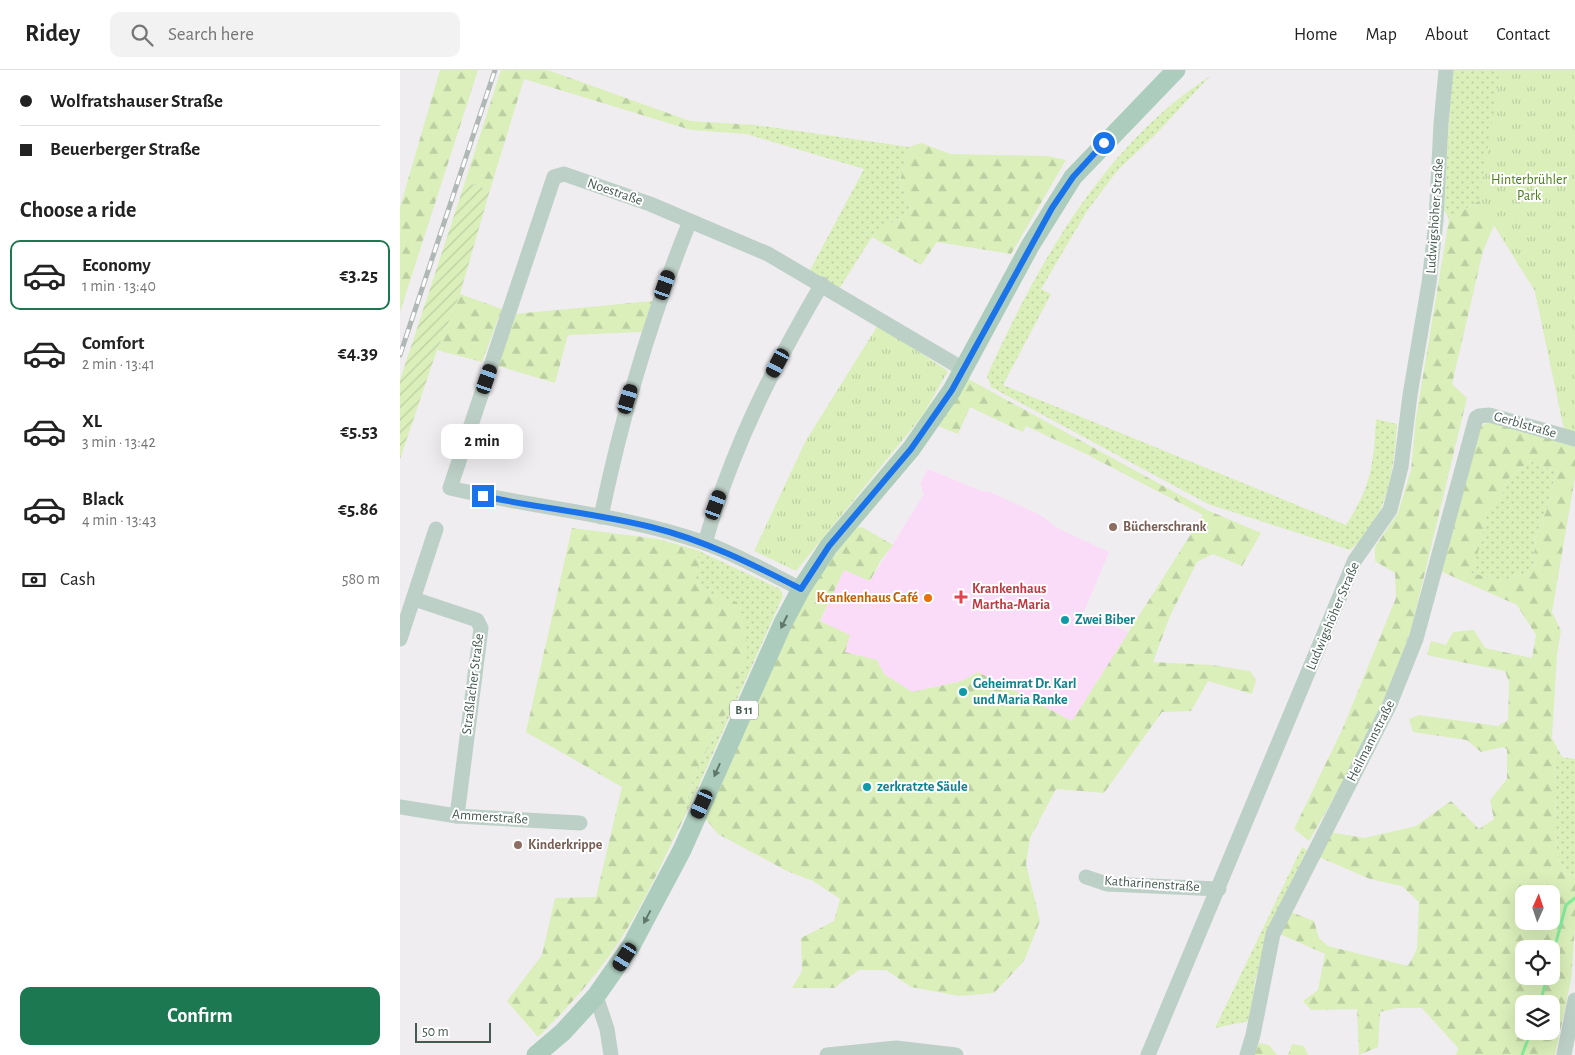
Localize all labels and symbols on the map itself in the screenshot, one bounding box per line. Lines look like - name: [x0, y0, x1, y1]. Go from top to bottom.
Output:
- route start: [1093, 132, 1115, 154]
- street label: Ludwigshöher Straße: [1424, 158, 1446, 274]
- park label: Hinterbrühler Park: [1491, 173, 1567, 203]
- street label: Noestraße: [586, 176, 644, 208]
- car: [653, 268, 676, 302]
- car: [764, 346, 791, 380]
- car: [475, 362, 498, 396]
- car: [616, 382, 639, 416]
- street label: Gerblstraße: [1492, 409, 1558, 441]
- callout: 2 min: [442, 424, 524, 458]
- route end: [472, 485, 494, 507]
- car: [703, 488, 728, 522]
- place label: Bücherschrank: [1123, 520, 1207, 534]
- marker: Bücherschrank: [1107, 521, 1119, 533]
- street label: Ludwigshöher Straße: [1304, 560, 1362, 672]
- place label: Krankenhaus Martha-Maria: [972, 582, 1051, 612]
- marker: Krankenhaus Martha-Maria: [954, 590, 968, 604]
- place label: Krankenhaus Café: [817, 591, 918, 605]
- marker: Krankenhaus Café: [922, 592, 934, 604]
- place label: Zwei Biber: [1075, 613, 1135, 627]
- marker: Zwei Biber: [1059, 614, 1071, 626]
- one-way arrow: [780, 615, 788, 629]
- street label: Straßlacher Straße: [460, 633, 486, 735]
- place label: Geheimrat Dr. Karl und Maria Ranke: [973, 677, 1076, 707]
- marker: Geheimrat Dr. Karl und Maria Ranke: [957, 686, 969, 698]
- street label: Heilmannstraße: [1345, 698, 1397, 784]
- road number: B 11: [730, 700, 758, 720]
- one-way arrow: [713, 763, 721, 777]
- place label: zerkratzte Säule: [877, 780, 968, 794]
- marker: zerkratzte Säule: [861, 781, 873, 793]
- car: [689, 787, 714, 821]
- street label: Ammerstraße: [452, 807, 528, 827]
- place label: Kinderkrippe: [528, 838, 603, 852]
- marker: Kinderkrippe: [512, 839, 524, 851]
- street label: Katharinenstraße: [1104, 874, 1200, 894]
- north arrow: [1515, 885, 1560, 930]
- one-way arrow: [643, 910, 651, 924]
- car: [610, 940, 639, 974]
- scale bar: [415, 1020, 491, 1043]

